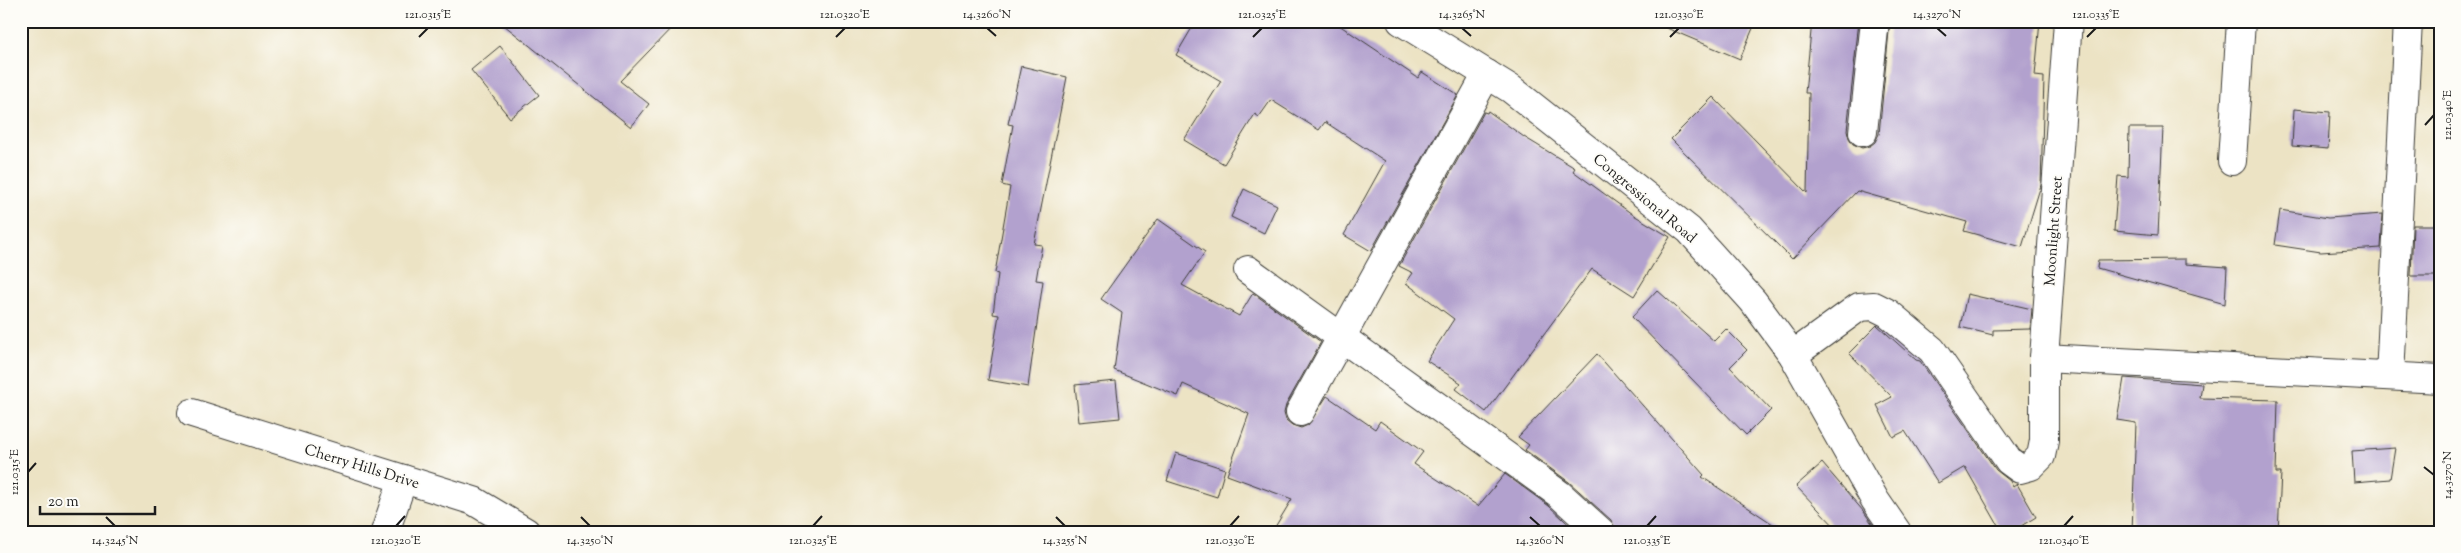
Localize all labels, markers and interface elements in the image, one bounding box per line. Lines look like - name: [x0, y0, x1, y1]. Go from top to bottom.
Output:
- text: 121.0315°E: [405, 6, 452, 24]
- text: 121.0320°E: [820, 6, 871, 24]
- text: 14.3260°N: [963, 6, 1012, 24]
- text: 121.0325°E: [1238, 6, 1287, 24]
- text: 14.3265°N: [1439, 6, 1486, 24]
- text: 121.0330°E: [1655, 6, 1704, 24]
- text: 14.3270°N: [1913, 6, 1962, 24]
- text: 121.0335°E: [2073, 6, 2120, 24]
- text: 121.0340°E: [2439, 89, 2457, 140]
- street label: Congressional Road: [1588, 149, 1701, 249]
- street label: Moonlight Street: [2040, 175, 2069, 287]
- street label: Cherry Hills Drive: [301, 440, 422, 495]
- text: 121.0315°E: [6, 448, 24, 495]
- text: 14.3270°N: [2439, 450, 2457, 499]
- scale bar: [40, 483, 155, 515]
- text: 20 m: [48, 492, 79, 513]
- text: 14.3245°N: [92, 532, 139, 550]
- text: 121.0320°E: [371, 532, 422, 550]
- text: 14.3250°N: [567, 532, 614, 550]
- text: 121.0325°E: [789, 532, 838, 550]
- text: 14.3255°N: [1043, 532, 1088, 550]
- text: 121.0330°E: [1206, 532, 1255, 550]
- text: 14.3260°N: [1516, 532, 1565, 550]
- text: 121.0335°E: [1624, 532, 1671, 550]
- text: 121.0340°E: [2039, 532, 2090, 550]

